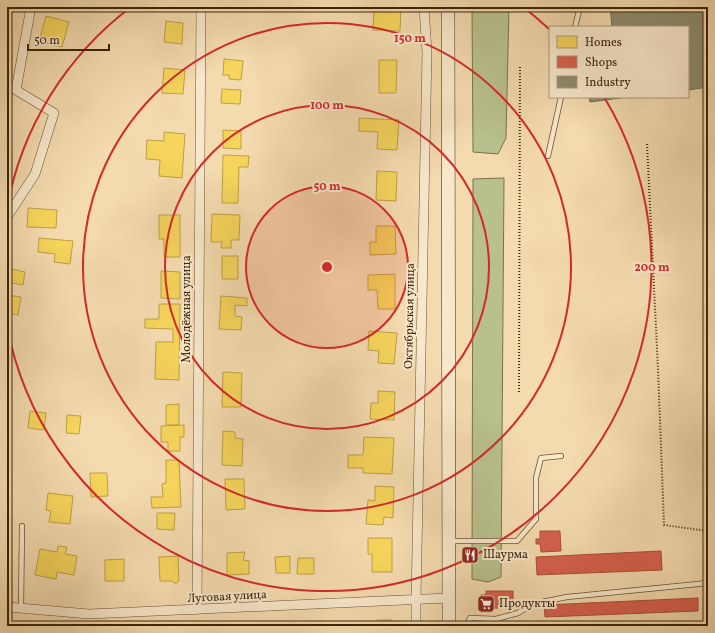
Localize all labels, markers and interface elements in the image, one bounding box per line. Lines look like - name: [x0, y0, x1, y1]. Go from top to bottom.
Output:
- scale bar: [28, 26, 109, 52]
- legend: [549, 26, 689, 98]
- text: 150 m: [394, 31, 426, 47]
- text: 50 m: [34, 33, 60, 49]
- text: Homes: [585, 35, 622, 51]
- text: Shops: [585, 55, 617, 71]
- text: Industry: [585, 75, 631, 91]
- text: 100 m: [310, 98, 344, 114]
- text: 50 m: [313, 179, 341, 195]
- street label: Молодёжная улица: [179, 255, 195, 363]
- centre of rings: [320, 260, 334, 274]
- text: 200 m: [634, 260, 670, 276]
- street label: Октябрьская улица: [401, 263, 419, 369]
- restaurant icon: Шаурма: [460, 545, 480, 565]
- place label: Шаурма: [483, 547, 528, 563]
- street label: Луговая улица: [187, 587, 267, 607]
- supermarket icon: Продукты: [476, 594, 496, 614]
- place label: Продукты: [499, 596, 556, 612]

